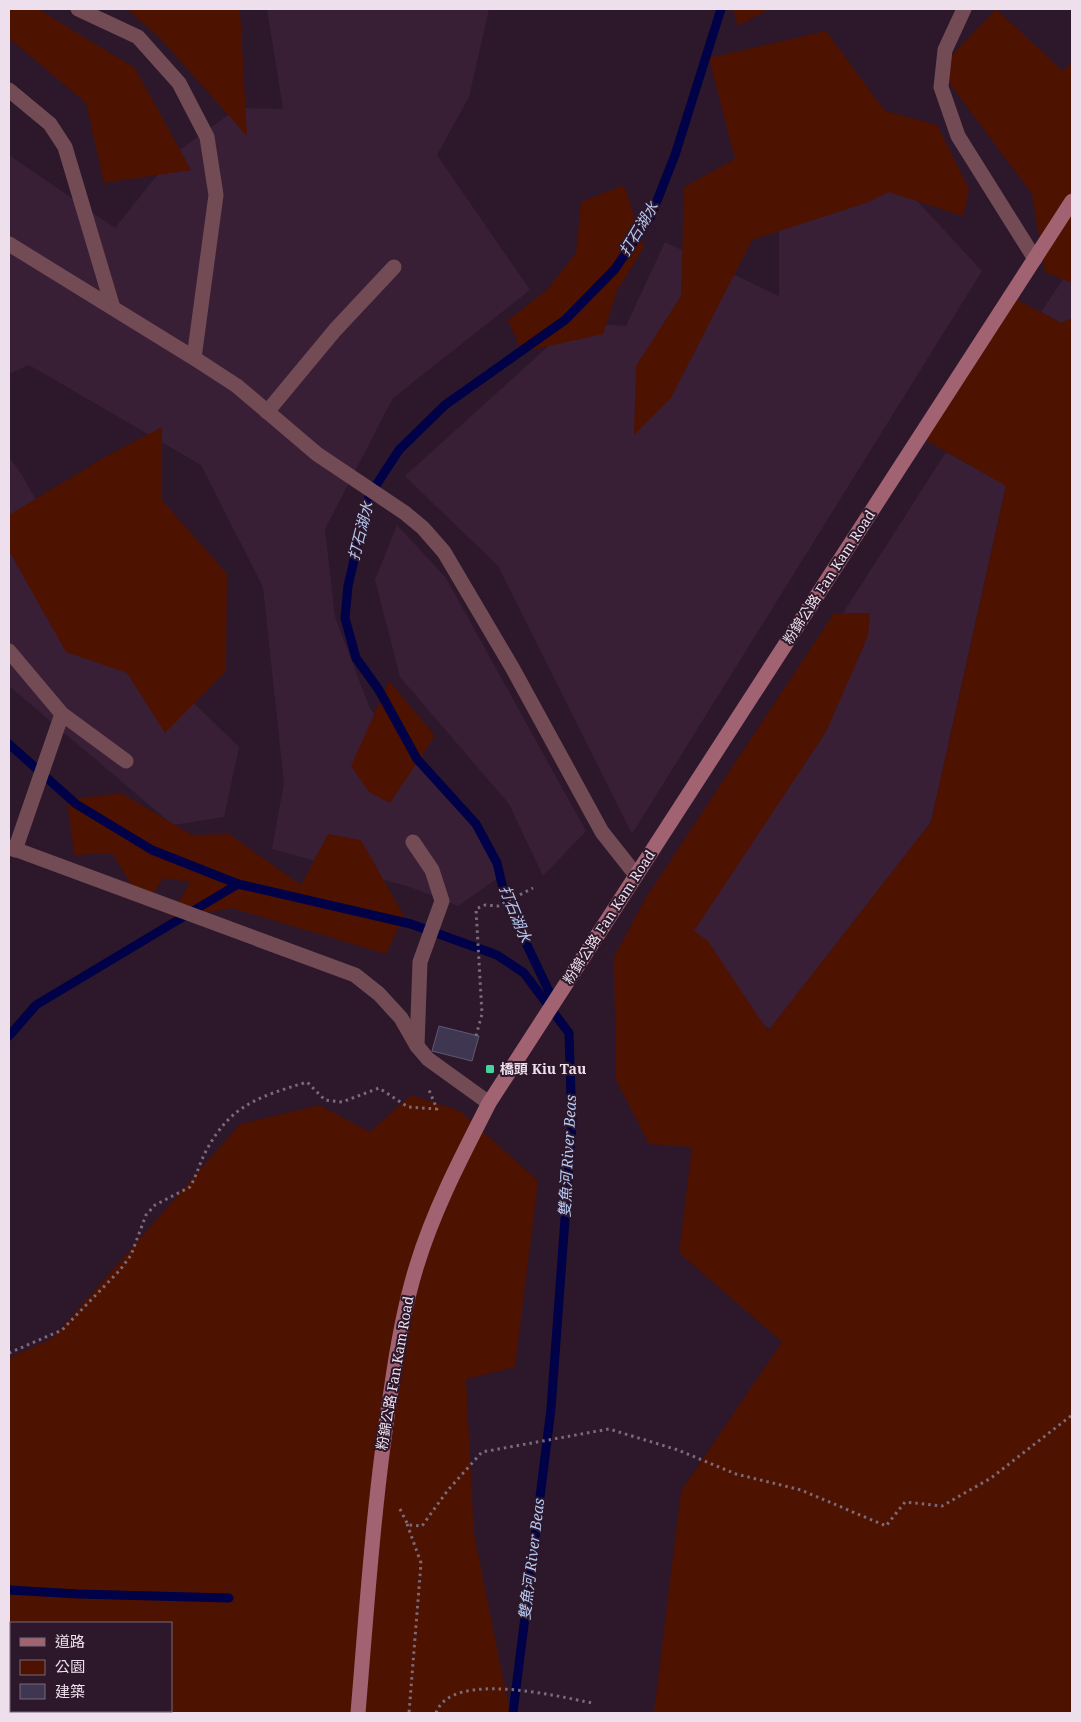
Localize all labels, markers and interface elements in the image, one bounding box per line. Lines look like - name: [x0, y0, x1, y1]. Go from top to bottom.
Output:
- water label: 打石湖水: [614, 197, 663, 259]
- water label: 打石湖水: [343, 498, 377, 562]
- street label: 粉錦公路 Fan Kam Road: [778, 506, 879, 647]
- street label: 粉錦公路 Fan Kam Road: [558, 846, 659, 987]
- water label: 打石湖水: [495, 882, 537, 946]
- place label: 橋頭 Kiu Tau: [500, 1059, 586, 1078]
- marker: 橋頭 Kiu Tau: [484, 1063, 496, 1075]
- water label: 雙魚河 River Beas: [554, 1094, 580, 1218]
- street label: 粉錦公路 Fan Kam Road: [372, 1294, 417, 1451]
- water label: 雙魚河 River Beas: [514, 1497, 548, 1621]
- legend: [10, 1622, 172, 1712]
- text: 道路: [55, 1631, 85, 1651]
- text: 公園: [55, 1656, 85, 1676]
- text: 建築: [55, 1681, 85, 1701]

